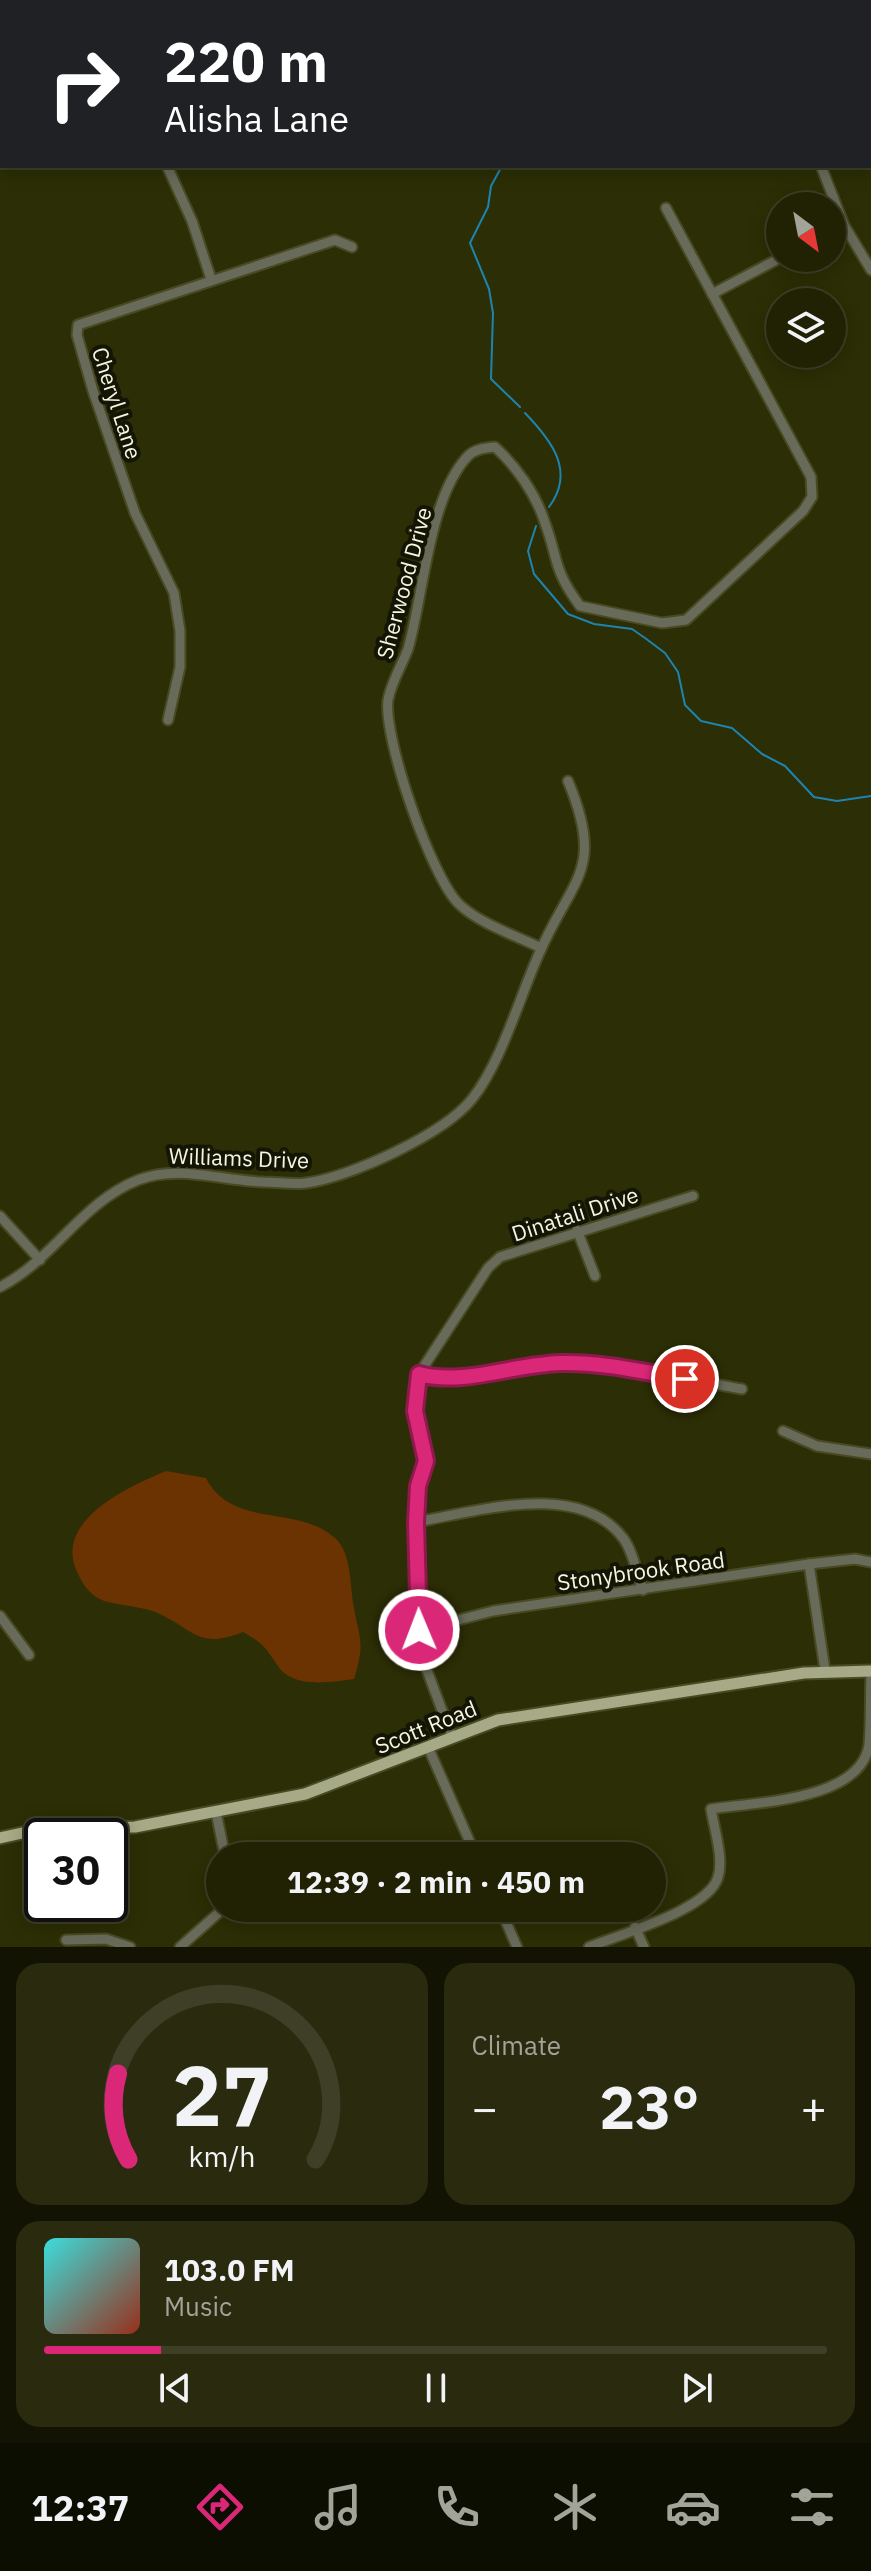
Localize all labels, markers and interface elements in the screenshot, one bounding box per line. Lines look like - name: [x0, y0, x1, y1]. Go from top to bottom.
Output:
- text: 220 m: [164, 25, 328, 97]
- icon: right: [32, 32, 136, 136]
- text: Alisha Lane: [164, 95, 349, 142]
- north arrow: [766, 192, 846, 272]
- map controls: [766, 192, 846, 368]
- button: layers: [766, 288, 846, 368]
- street label: Cheryl Lane: [86, 343, 149, 462]
- street label: Sherwood Drive: [369, 504, 438, 662]
- street label: Williams Drive: [168, 1141, 310, 1174]
- street label: Dinatali Drive: [508, 1179, 642, 1248]
- pin: [651, 1345, 719, 1413]
- icon: arrive: [663, 1357, 707, 1401]
- street label: Stonybrook Road: [555, 1544, 727, 1597]
- position arrow: [377, 1588, 461, 1672]
- street label: Scott Road: [371, 1693, 481, 1760]
- speed limit sign: 30: [24, 1818, 128, 1922]
- text: 12:39 · 2 min · 450 m: [287, 1862, 585, 1901]
- text: Climate: [472, 2028, 561, 2062]
- text: 27: [172, 2041, 272, 2149]
- text: 23°: [599, 2067, 699, 2146]
- text: −: [472, 2079, 498, 2136]
- text: +: [801, 2079, 827, 2136]
- text: km/h: [188, 2138, 255, 2175]
- text: 103.0 FM: [164, 2250, 295, 2289]
- text: Music: [164, 2289, 232, 2323]
- icon: previous: [153, 2366, 197, 2410]
- icon: pause: [414, 2366, 458, 2410]
- icon: next: [675, 2366, 719, 2410]
- icon: directions: [192, 2479, 248, 2535]
- icon: music: [310, 2479, 366, 2535]
- icon: phone: [429, 2479, 485, 2535]
- icon: climate: [547, 2479, 603, 2535]
- icon: car: [665, 2479, 721, 2535]
- icon: filters: [784, 2479, 840, 2535]
- text: 12:37: [31, 2484, 129, 2531]

